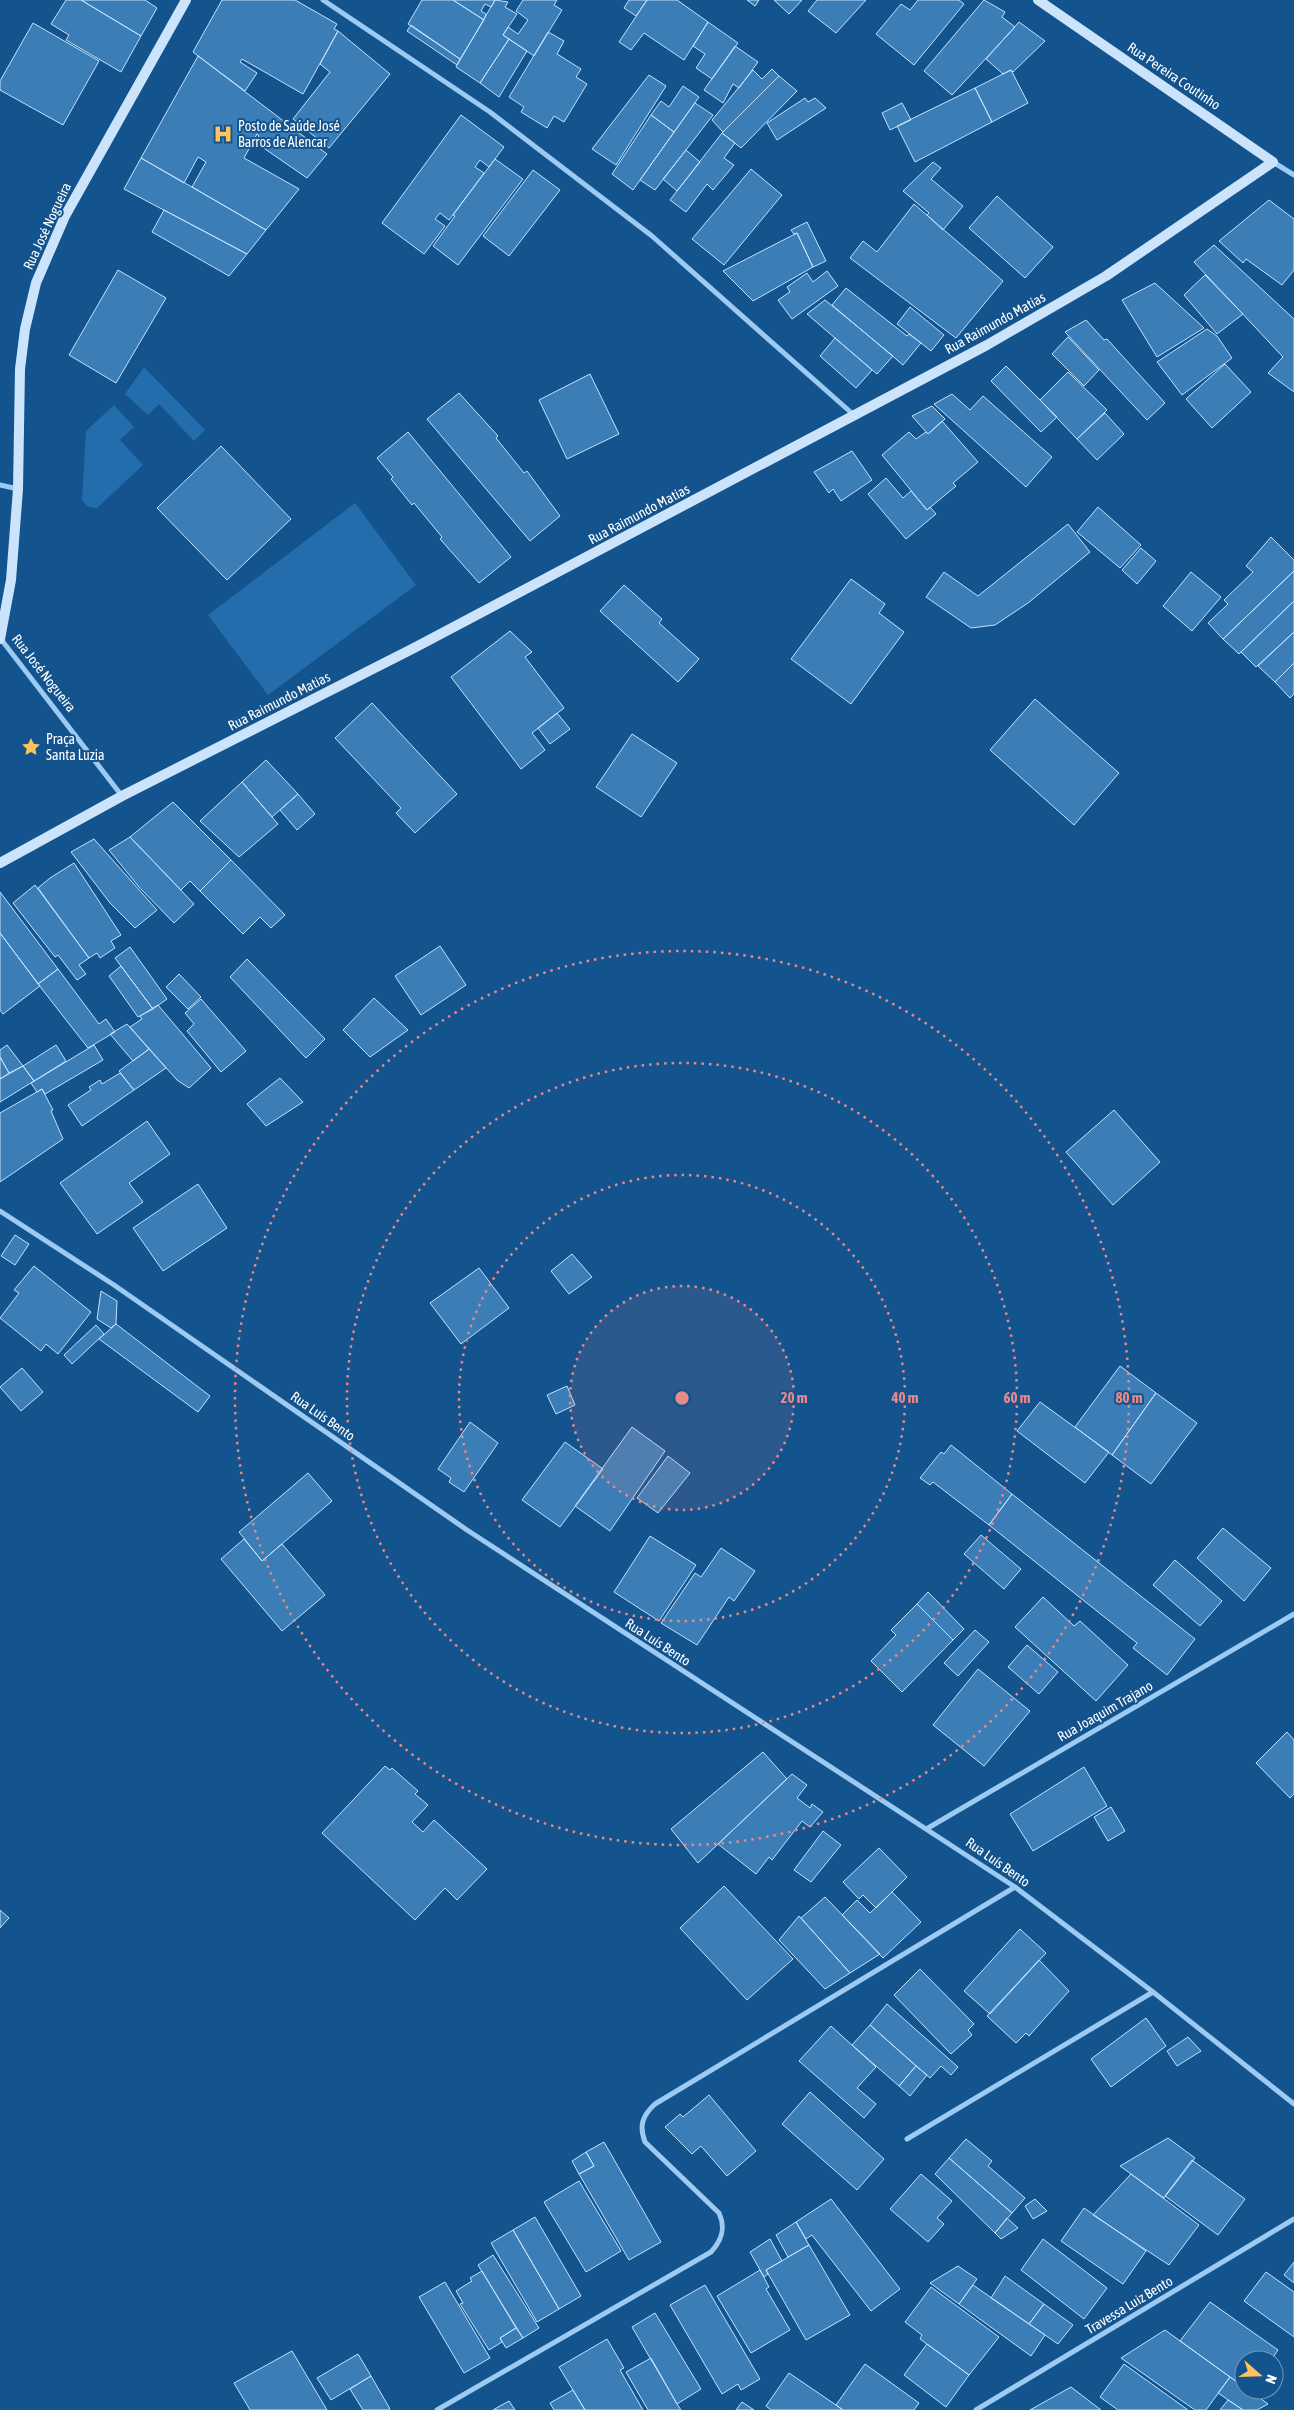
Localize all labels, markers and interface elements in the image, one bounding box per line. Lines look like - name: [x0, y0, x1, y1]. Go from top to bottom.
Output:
- street label: Rua Pereira Coutinho: [1125, 39, 1223, 113]
- place label: Posto de Saúde José Barros de Alencar: [238, 118, 340, 150]
- hospital icon: Posto de Saúde José Barros de Alencar: [212, 123, 234, 145]
- street label: Rua José Nogueira: [20, 180, 74, 272]
- street label: Rua Raimundo Matias: [942, 289, 1048, 357]
- street label: Rua Raimundo Matias: [586, 481, 692, 547]
- street label: Rua José Nogueira: [9, 631, 79, 715]
- street label: Rua Raimundo Matias: [225, 668, 333, 734]
- place label: Praça Santa Luzia: [46, 731, 105, 763]
- place icon: Praça Santa Luzia: [20, 736, 42, 758]
- street label: Rua Luís Bento: [288, 1388, 358, 1444]
- centre of rings: [673, 1389, 691, 1407]
- text: 20 m: [781, 1389, 808, 1406]
- text: 40 m: [891, 1389, 919, 1406]
- text: 60 m: [1004, 1389, 1031, 1406]
- text: 80 m: [1116, 1389, 1143, 1406]
- street label: Rua Luís Bento: [622, 1615, 694, 1669]
- street label: Rua Joaquim Trajano: [1055, 1677, 1155, 1745]
- street label: Rua Luís Bento: [963, 1834, 1033, 1890]
- street label: Travessa Luiz Bento: [1083, 2273, 1175, 2337]
- north arrow: [1234, 2350, 1284, 2400]
- text: N: [1262, 2373, 1280, 2386]

